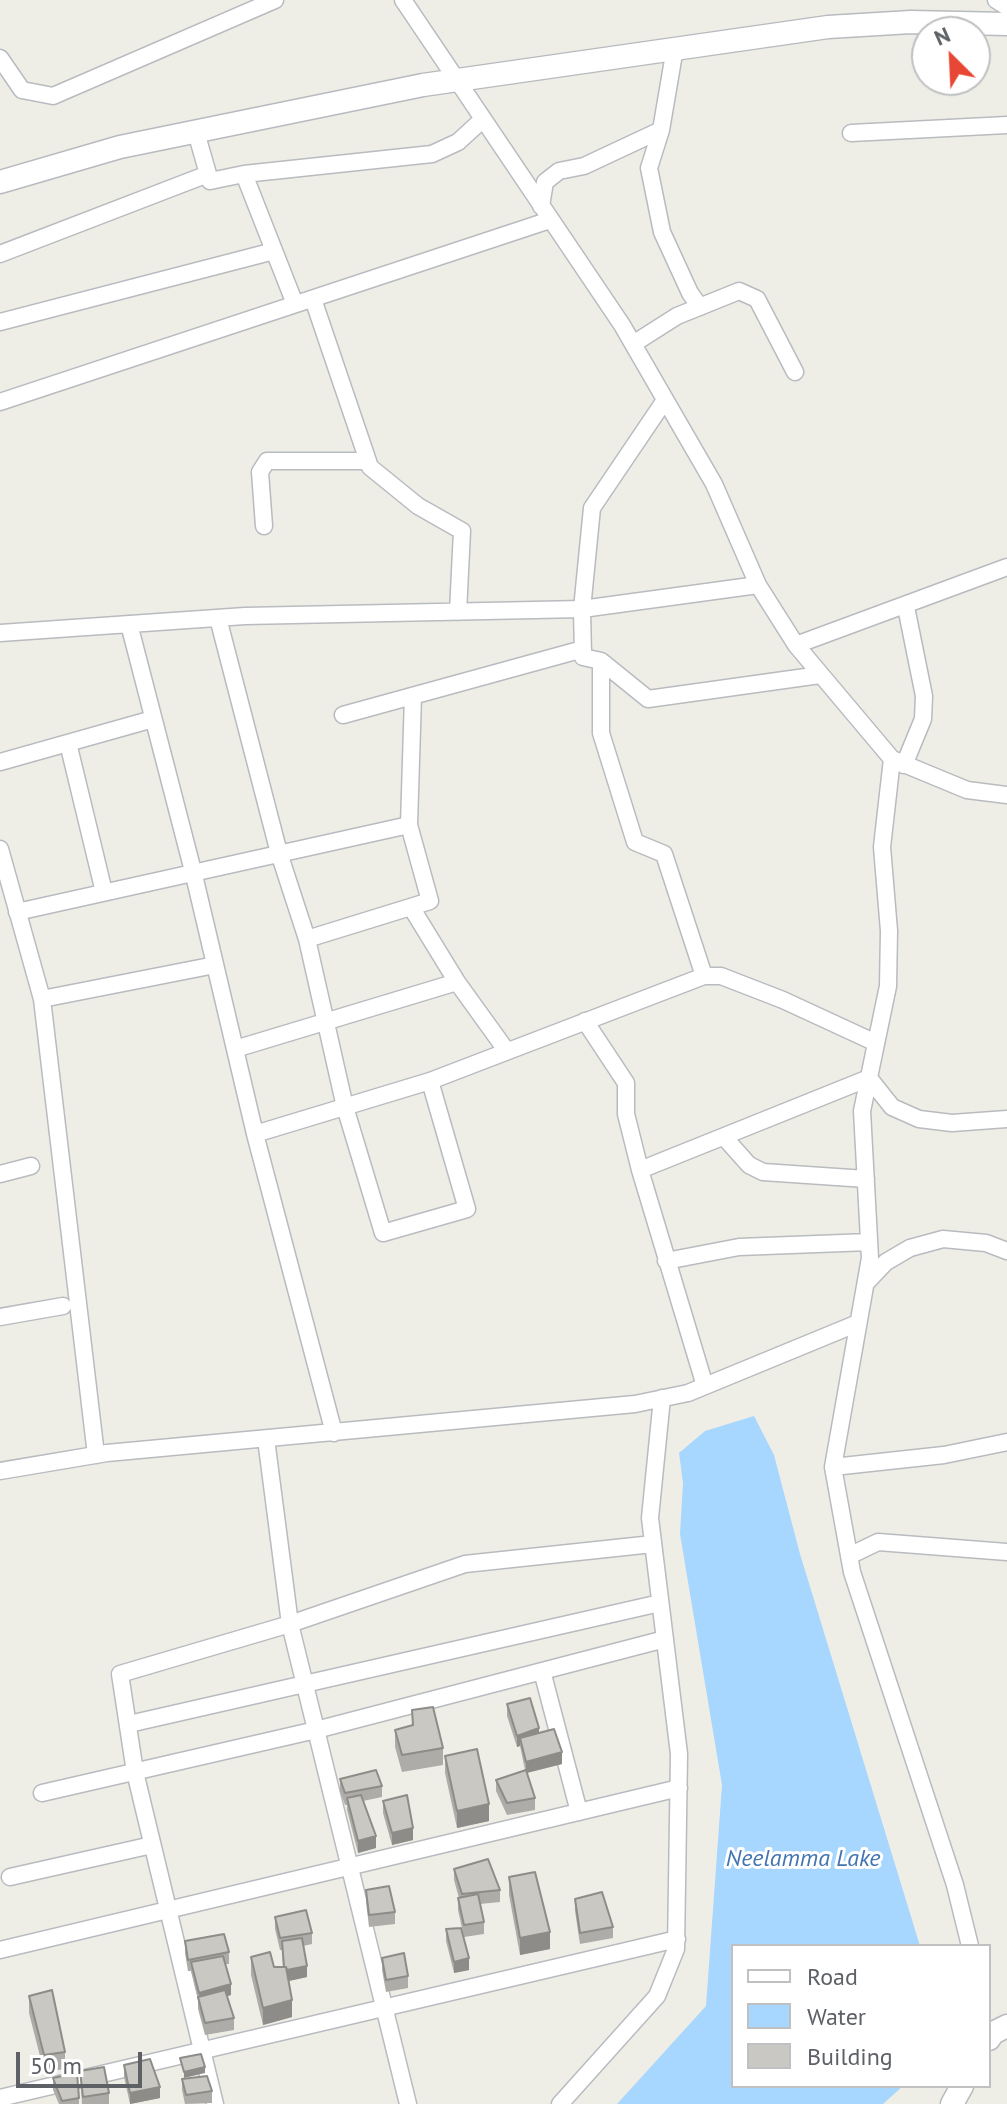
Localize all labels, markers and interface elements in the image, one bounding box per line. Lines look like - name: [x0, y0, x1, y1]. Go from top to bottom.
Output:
- north arrow: [911, 16, 991, 96]
- text: N: [930, 20, 954, 52]
- water label: Neelamma Lake: [726, 1845, 880, 1873]
- legend: [731, 1944, 991, 2088]
- text: Road: [807, 1961, 858, 1992]
- text: Water: [807, 2001, 866, 2032]
- scale bar: [20, 2036, 146, 2086]
- text: Building: [807, 2041, 893, 2072]
- text: 50 m: [30, 2050, 82, 2081]

